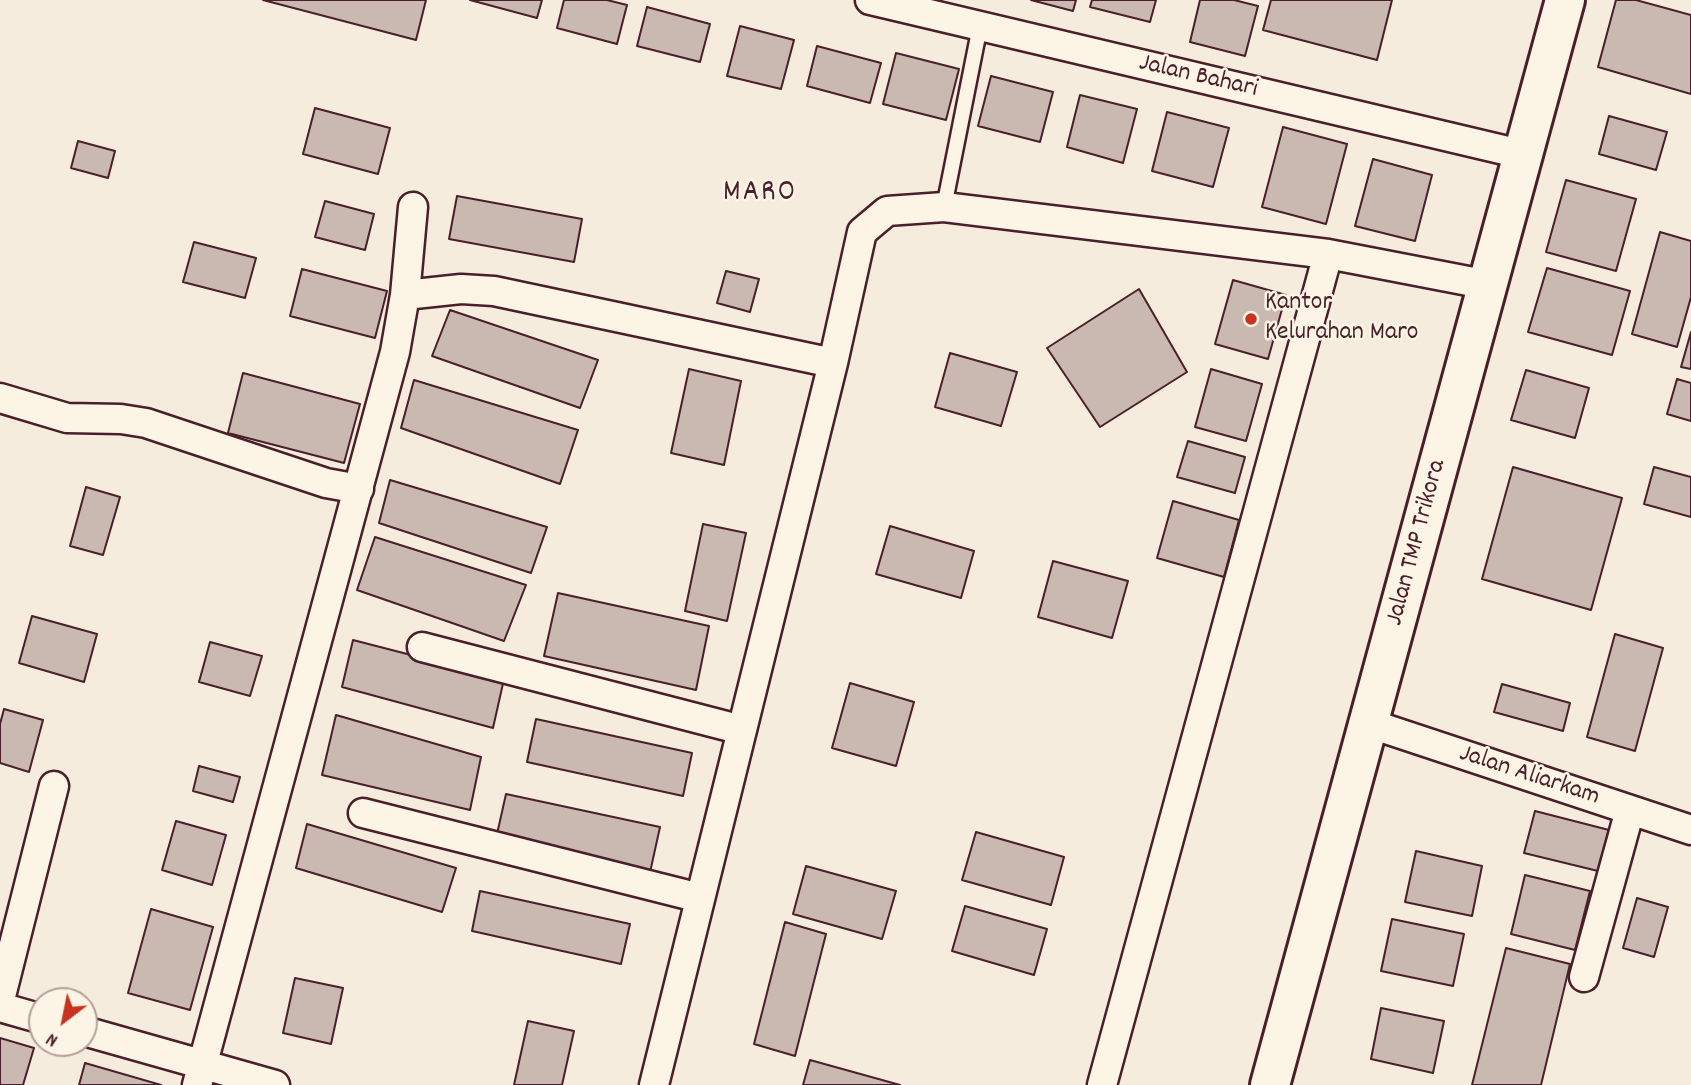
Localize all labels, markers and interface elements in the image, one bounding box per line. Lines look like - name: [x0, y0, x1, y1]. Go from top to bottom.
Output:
- street label: Jalan Bahari: [1136, 49, 1260, 107]
- district label: MARO: [724, 177, 796, 213]
- place label: Kantor Kelurahan Maro: [1265, 288, 1418, 350]
- marker: Kantor Kelurahan Maro: [1243, 311, 1259, 327]
- street label: Jalan TMP Trikora: [1381, 457, 1455, 629]
- street label: Jalan Aliarkam: [1455, 740, 1603, 814]
- north arrow: [28, 987, 98, 1057]
- text: N: [42, 1025, 64, 1052]

